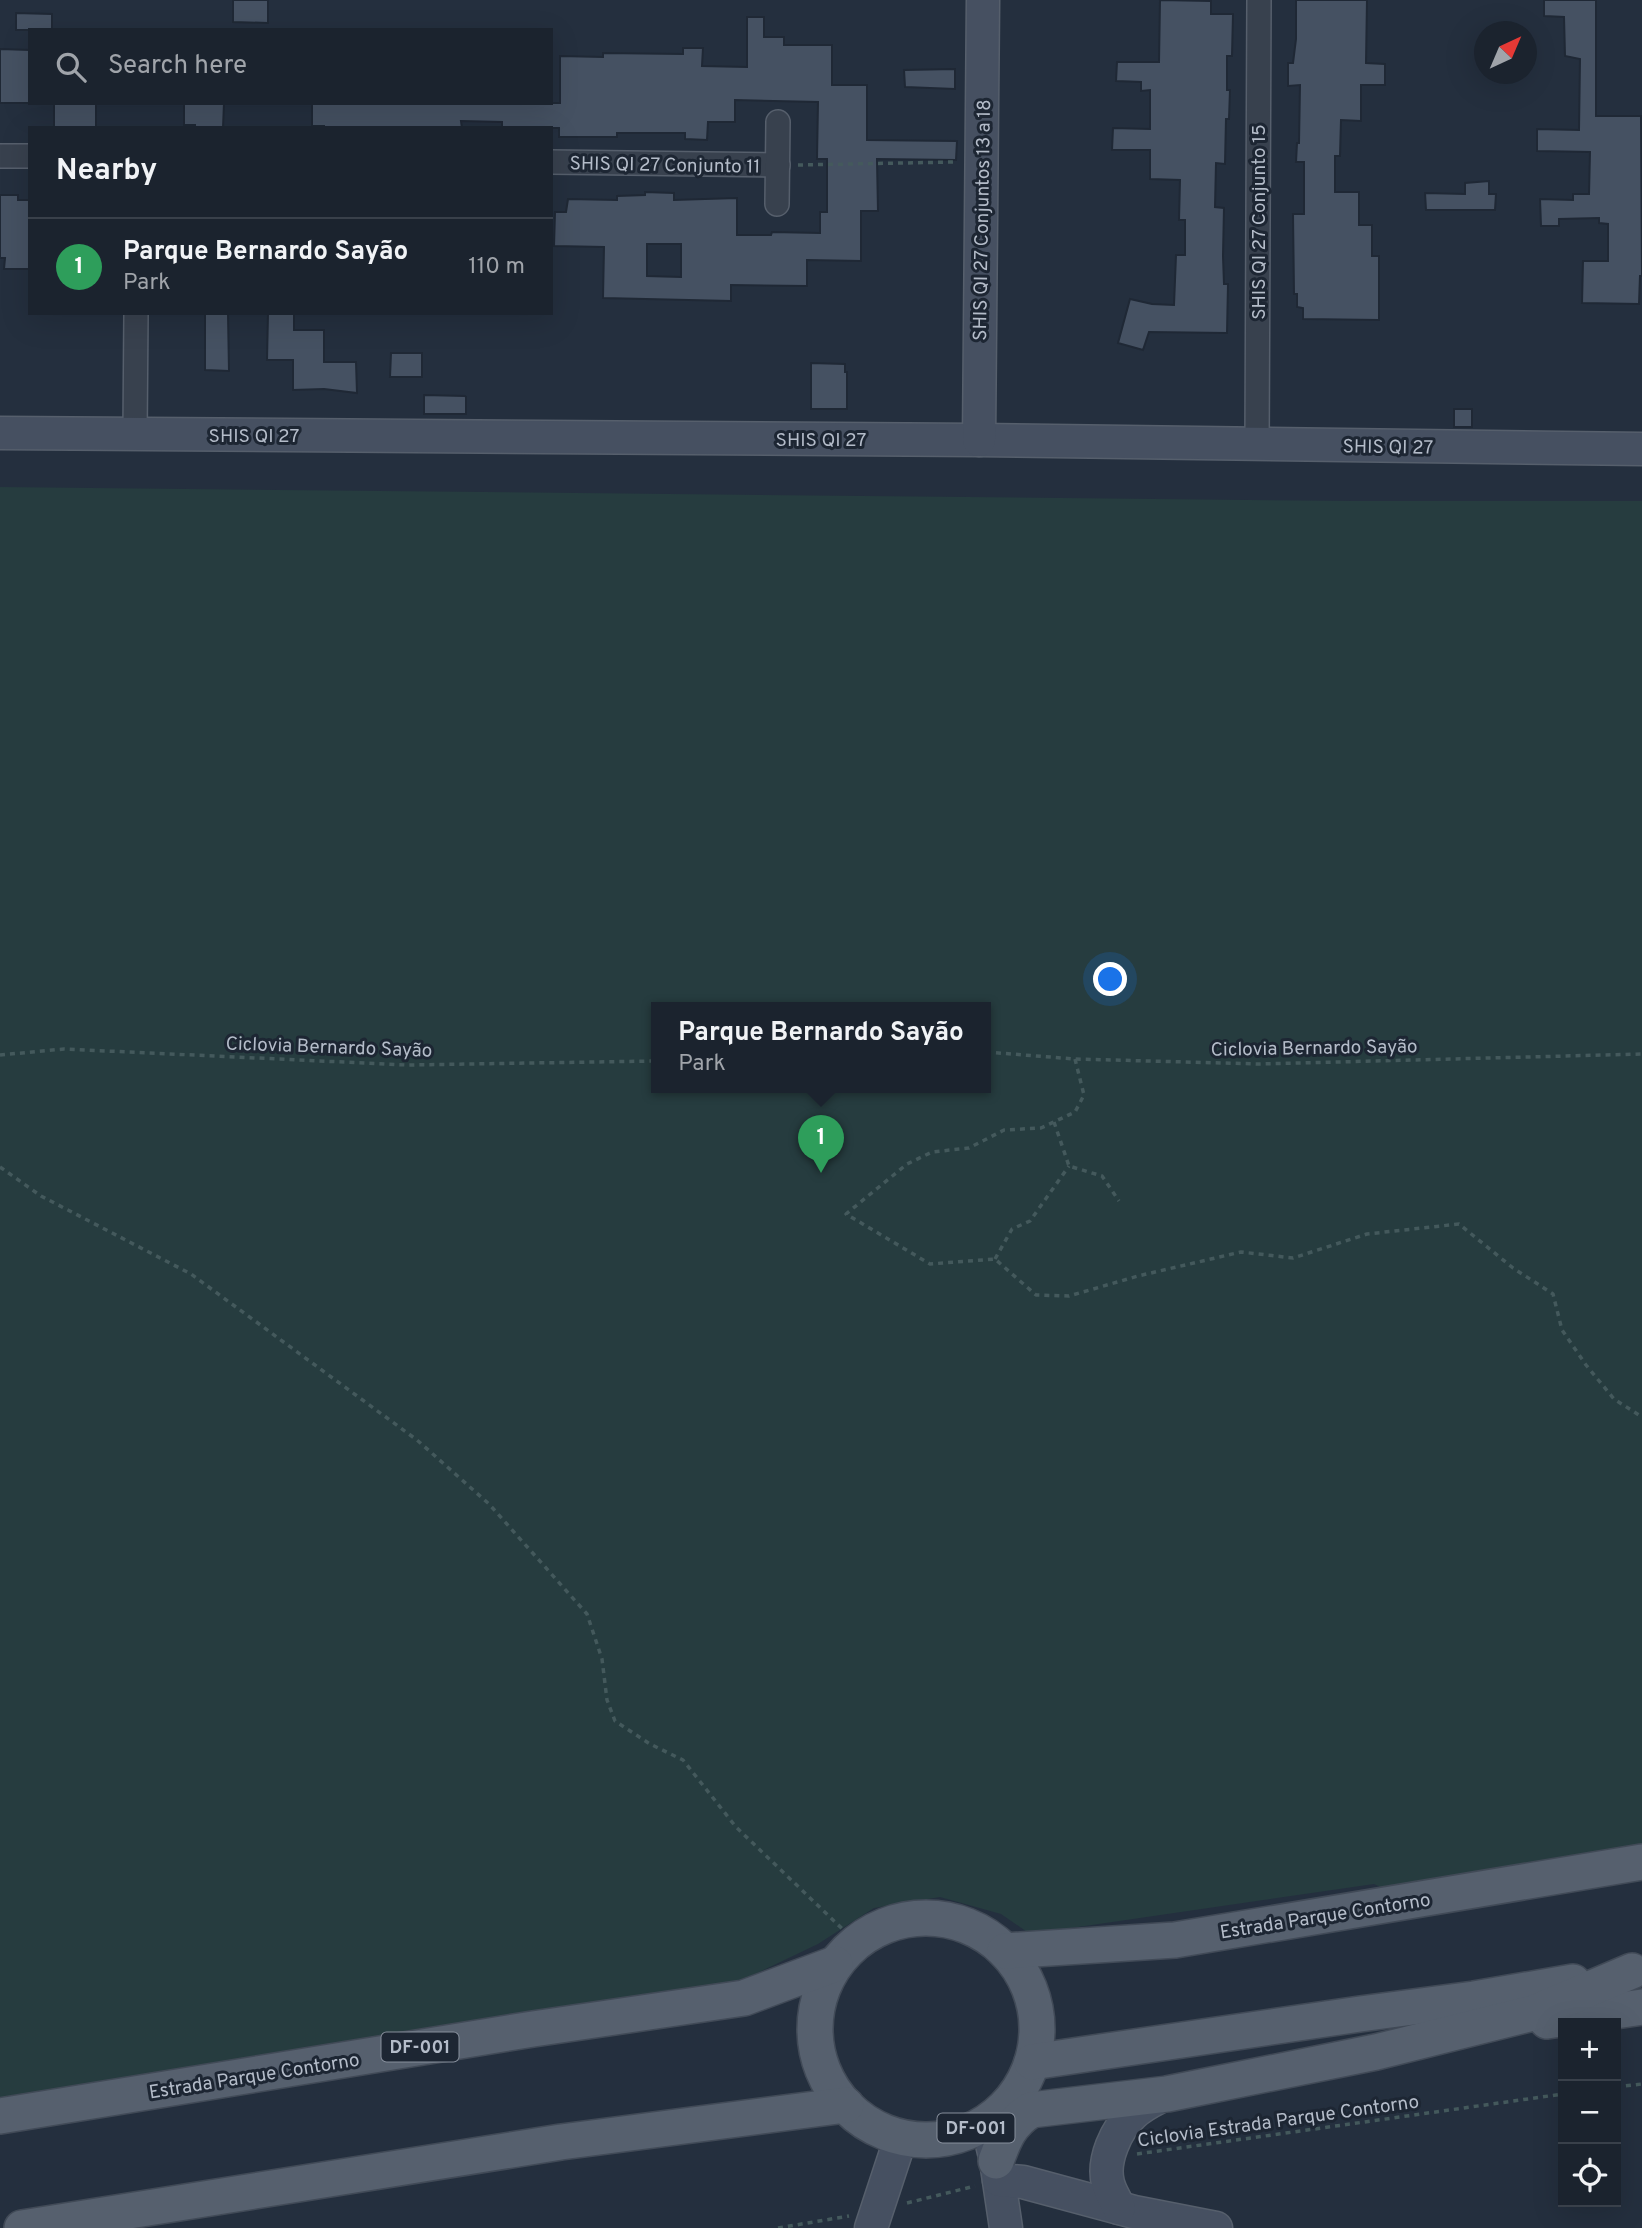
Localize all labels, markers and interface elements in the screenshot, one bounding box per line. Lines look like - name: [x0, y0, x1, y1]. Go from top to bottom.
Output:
- north arrow: [1474, 21, 1537, 84]
- search box: [28, 28, 553, 105]
- icon: search: [52, 48, 90, 86]
- text: Search here: [108, 50, 247, 83]
- street label: SHIS QI 27 Conjuntos 13 a 18: [969, 99, 997, 341]
- street label: SHIS QI 27 Conjunto 15: [1248, 124, 1272, 320]
- street label: SHIS QI 27 Conjunto 11: [569, 152, 761, 180]
- text: Nearby: [56, 153, 157, 190]
- text: Parque Bernardo Sayão: [123, 236, 408, 269]
- text: 1: [74, 253, 84, 282]
- text: 110 m: [468, 253, 525, 282]
- text: Park: [123, 269, 170, 298]
- street label: SHIS QI 27: [209, 425, 299, 449]
- street label: SHIS QI 27: [776, 429, 866, 453]
- street label: SHIS QI 27: [1342, 435, 1434, 461]
- your location: [1093, 962, 1127, 996]
- popup: [651, 1002, 991, 1093]
- text: Parque Bernardo Sayão: [678, 1017, 964, 1050]
- street label: Ciclovia Bernardo Sayão: [225, 1032, 433, 1064]
- street label: Ciclovia Bernardo Sayão: [1210, 1035, 1418, 1063]
- text: Park: [678, 1050, 726, 1079]
- pin: 1: [798, 1115, 844, 1173]
- street label: Estrada Parque Contorno: [1218, 1888, 1432, 1945]
- map controls: [1558, 2018, 1621, 2207]
- button: +: [1558, 2018, 1621, 2081]
- road number: DF-001: [382, 2033, 458, 2062]
- street label: Estrada Parque Contorno: [147, 2048, 361, 2105]
- button: −: [1558, 2081, 1621, 2144]
- street label: Ciclovia Estrada Parque Contorno: [1136, 2090, 1421, 2154]
- road number: DF-001: [937, 2114, 1014, 2142]
- button: locate: [1558, 2144, 1621, 2207]

